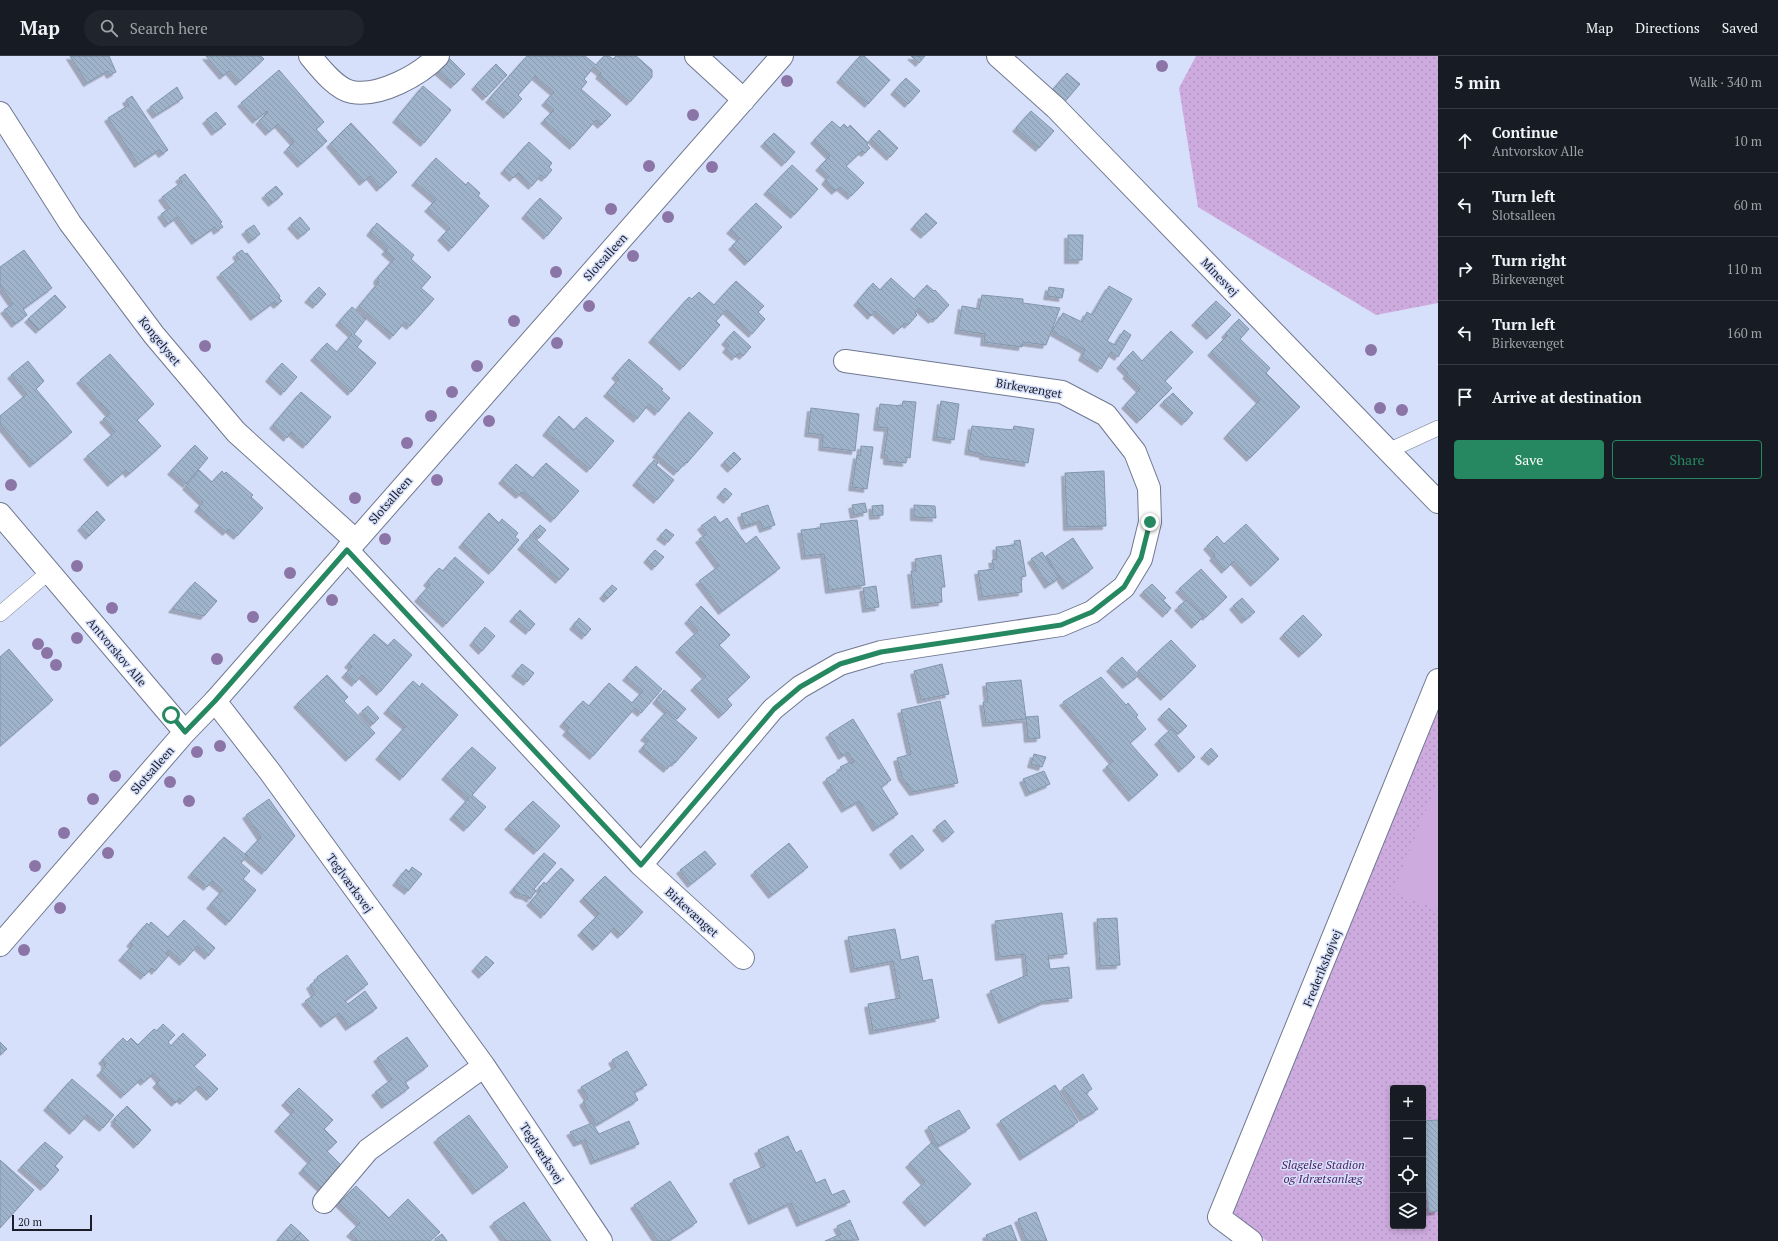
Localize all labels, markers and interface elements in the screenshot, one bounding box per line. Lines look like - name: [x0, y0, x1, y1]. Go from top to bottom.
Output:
- search box: [84, 10, 364, 46]
- text: Map: [20, 15, 60, 40]
- icon: search: [98, 17, 120, 39]
- text: Search here: [130, 18, 208, 38]
- text: Map: [1586, 18, 1613, 37]
- text: Directions: [1635, 18, 1700, 37]
- text: Saved: [1722, 18, 1758, 37]
- text: 5 min: [1454, 71, 1501, 94]
- text: Walk · 340 m: [1689, 73, 1762, 91]
- text: Continue: [1492, 122, 1558, 142]
- icon: ahead: [1454, 130, 1476, 152]
- text: 10 m: [1734, 132, 1762, 150]
- text: Antvorskov Alle: [1492, 142, 1584, 160]
- text: Turn left: [1492, 186, 1556, 206]
- icon: left: [1454, 194, 1476, 216]
- text: 60 m: [1734, 196, 1762, 214]
- text: Slotsalleen: [1492, 206, 1556, 224]
- street label: Slotsalleen: [580, 230, 630, 284]
- text: Turn right: [1492, 250, 1567, 270]
- street label: Minesvej: [1198, 255, 1242, 299]
- icon: right: [1454, 258, 1476, 280]
- text: 110 m: [1727, 260, 1762, 278]
- text: Birkevænget: [1492, 270, 1564, 288]
- street label: Kongelyset: [136, 313, 185, 369]
- text: Turn left: [1492, 314, 1556, 334]
- icon: left: [1454, 322, 1476, 344]
- text: 160 m: [1727, 324, 1762, 342]
- text: Birkevænget: [1492, 334, 1564, 352]
- street label: Birkevænget: [995, 375, 1064, 401]
- icon: arrive: [1454, 386, 1476, 408]
- text: Arrive at destination: [1492, 387, 1642, 407]
- button: Save: [1454, 440, 1604, 479]
- button: Share: [1612, 440, 1762, 479]
- street label: Slotsalleen: [365, 473, 415, 527]
- route end: [1141, 513, 1159, 531]
- street label: Antvorskov Alle: [84, 615, 150, 689]
- route start: [162, 706, 180, 724]
- street label: Slotsalleen: [127, 743, 177, 797]
- street label: Teglværksvej: [324, 851, 376, 915]
- street label: Birkevænget: [662, 884, 722, 940]
- street label: Frederikshøjvej: [1300, 927, 1344, 1009]
- map controls: [1390, 1085, 1426, 1229]
- button: +: [1390, 1085, 1426, 1121]
- street label: Teglværksvej: [517, 1120, 567, 1186]
- button: −: [1390, 1121, 1426, 1157]
- park label: Slagelse Stadion og Idrætsanlæg: [1281, 1157, 1365, 1186]
- button: locate: [1390, 1157, 1426, 1193]
- button: layers: [1390, 1193, 1426, 1229]
- scale bar: [12, 1213, 92, 1232]
- text: 20 m: [18, 1215, 42, 1229]

